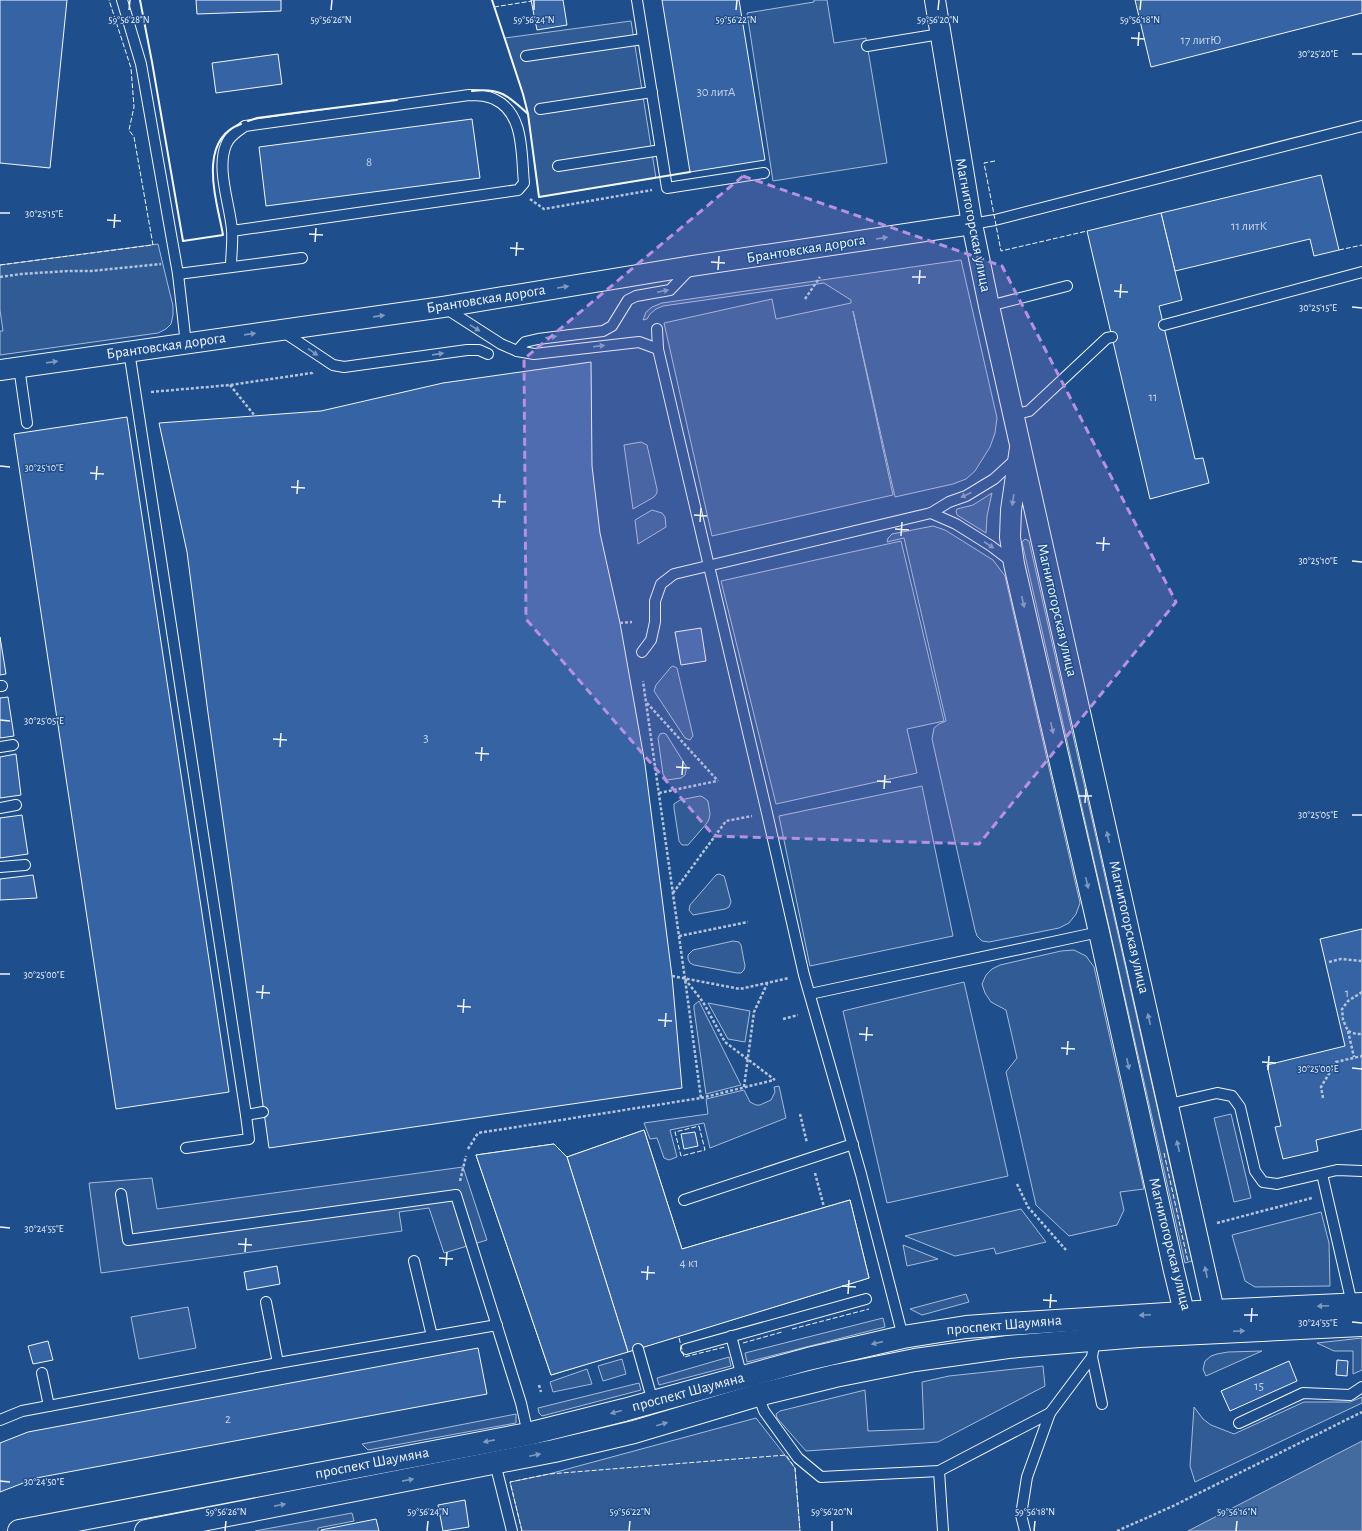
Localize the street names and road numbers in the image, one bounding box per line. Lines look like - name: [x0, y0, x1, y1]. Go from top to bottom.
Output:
- street label: Магнитогорская улица: [953, 157, 993, 293]
- street label: Брантовская дорога: [745, 232, 867, 266]
- street label: Брантовская дорога: [425, 282, 547, 316]
- street label: Брантовская дорога: [105, 330, 227, 362]
- street label: Магнитогорская улица: [1034, 542, 1080, 678]
- street label: Магнитогорская улица: [1106, 859, 1152, 995]
- street label: Магнитогорская улица: [1146, 1176, 1194, 1312]
- street label: проспект Шаумяна: [946, 1312, 1062, 1338]
- street label: проспект Шаумяна: [630, 1370, 746, 1414]
- street label: проспект Шаумяна: [314, 1445, 430, 1481]

